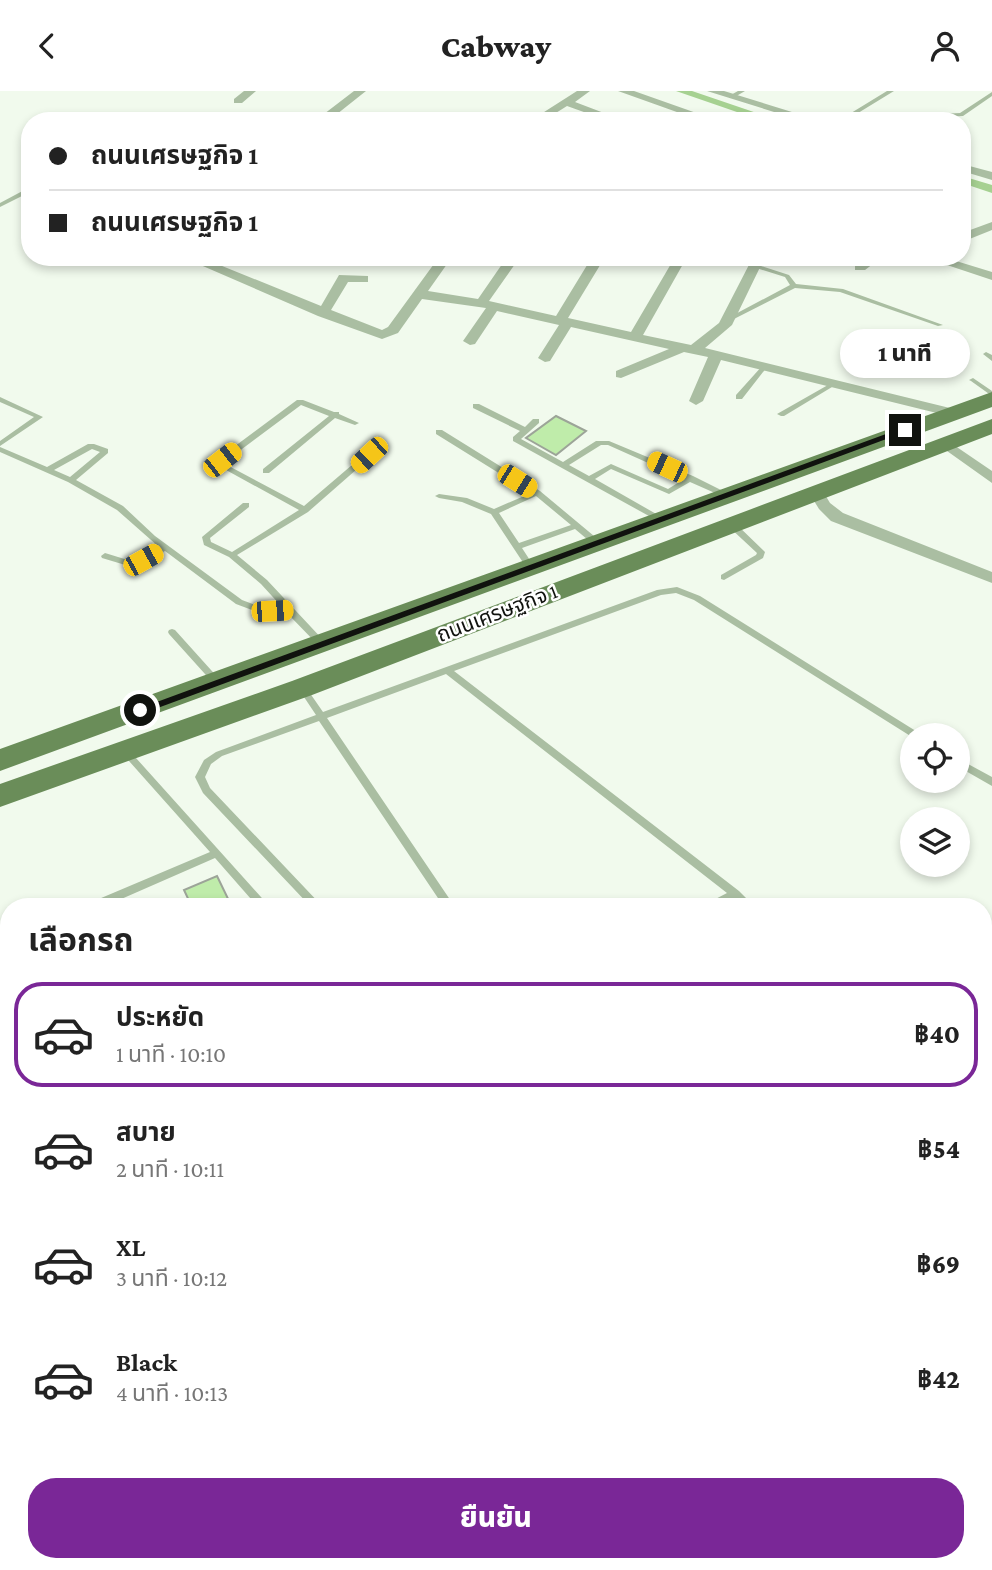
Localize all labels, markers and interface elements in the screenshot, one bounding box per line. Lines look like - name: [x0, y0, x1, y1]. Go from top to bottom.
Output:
- icon: back: [28, 27, 66, 65]
- icon: person: [926, 27, 964, 65]
- text: Cabway: [441, 28, 551, 64]
- text: ถนนเศรษฐกิจ 1: [91, 141, 258, 170]
- text: ถนนเศรษฐกิจ 1: [91, 208, 258, 237]
- callout: 1 นาที: [840, 329, 970, 377]
- text: 1 นาที: [878, 340, 932, 366]
- route end: [889, 414, 921, 446]
- car: [347, 433, 392, 477]
- car: [199, 439, 246, 481]
- car: [644, 449, 691, 485]
- car: [494, 461, 541, 501]
- car: [120, 541, 167, 579]
- street label: ถนนเศรษฐกิจ 1: [433, 579, 561, 647]
- car: [251, 599, 294, 623]
- route start: [124, 694, 156, 726]
- map controls: [900, 723, 970, 877]
- button: locate: [900, 723, 970, 793]
- button: layers: [900, 807, 970, 877]
- text: เลือกรถ: [28, 922, 133, 958]
- icon: car: [32, 1003, 95, 1066]
- text: ประหยัด: [116, 1003, 204, 1032]
- text: ฿40: [914, 1020, 960, 1049]
- text: 1 นาที · 10:10: [116, 1041, 226, 1067]
- icon: car: [32, 1118, 95, 1181]
- text: สบาย: [116, 1118, 176, 1147]
- text: ฿54: [918, 1135, 960, 1164]
- text: 2 นาที · 10:11: [116, 1156, 224, 1182]
- icon: car: [32, 1233, 95, 1296]
- text: XL: [116, 1233, 145, 1262]
- text: ฿69: [916, 1250, 960, 1279]
- text: 3 นาที · 10:12: [116, 1265, 227, 1291]
- icon: car: [32, 1348, 95, 1411]
- text: Black: [116, 1348, 177, 1377]
- text: ฿42: [917, 1365, 960, 1394]
- text: 4 นาที · 10:13: [116, 1380, 228, 1406]
- button: ยืนยัน: [28, 1478, 964, 1558]

